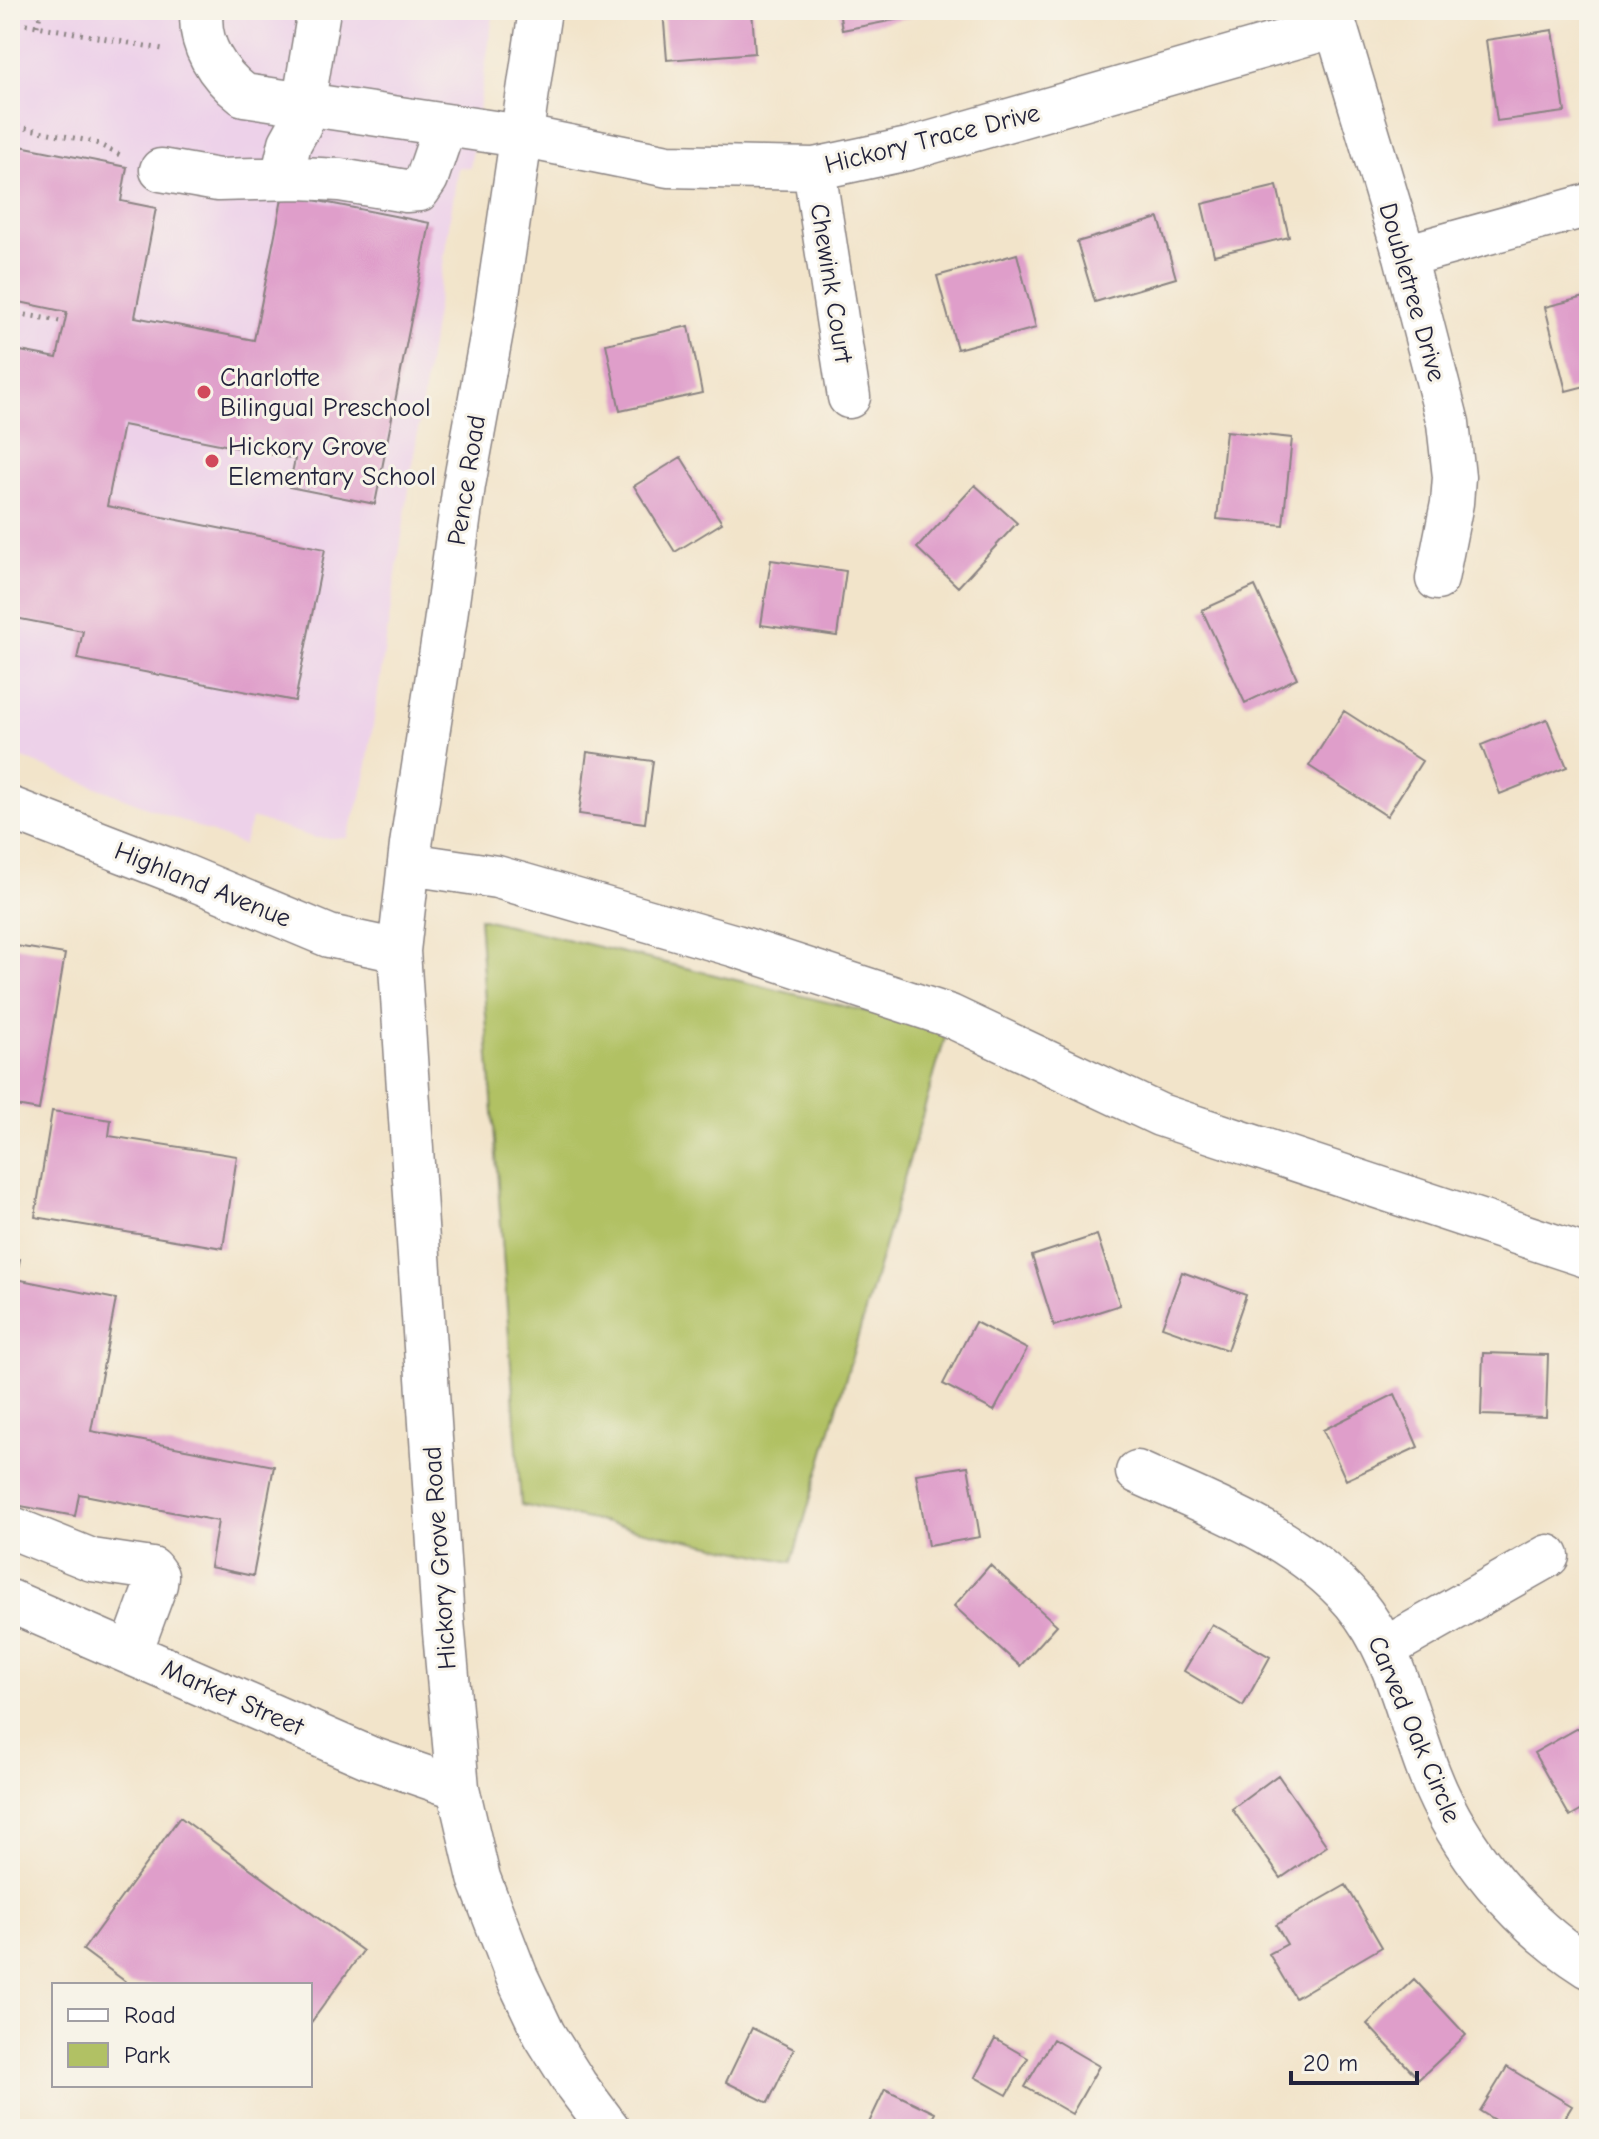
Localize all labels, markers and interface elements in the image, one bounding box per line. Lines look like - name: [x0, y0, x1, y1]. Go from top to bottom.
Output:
- street label: Hickory Trace Drive: [822, 98, 1043, 180]
- street label: Doubletree Drive: [1372, 200, 1452, 385]
- street label: Chewink Court: [804, 201, 859, 366]
- place label: Charlotte Bilingual Preschool: [220, 363, 431, 423]
- marker: Charlotte Bilingual Preschool: [195, 383, 213, 401]
- street label: Pence Road: [442, 413, 492, 547]
- place label: Hickory Grove Elementary School: [228, 432, 436, 492]
- marker: Hickory Grove Elementary School: [203, 452, 221, 470]
- street label: Highland Avenue: [110, 836, 295, 934]
- street label: Hickory Grove Road: [417, 1445, 463, 1671]
- street label: Carved Oak Circle: [1361, 1632, 1467, 1827]
- street label: Market Street: [157, 1653, 309, 1743]
- legend: [52, 1983, 312, 2087]
- text: Road: [124, 2001, 176, 2029]
- scale bar: [1291, 2035, 1417, 2085]
- text: Park: [124, 2041, 170, 2069]
- text: 20 m: [1303, 2049, 1358, 2077]

